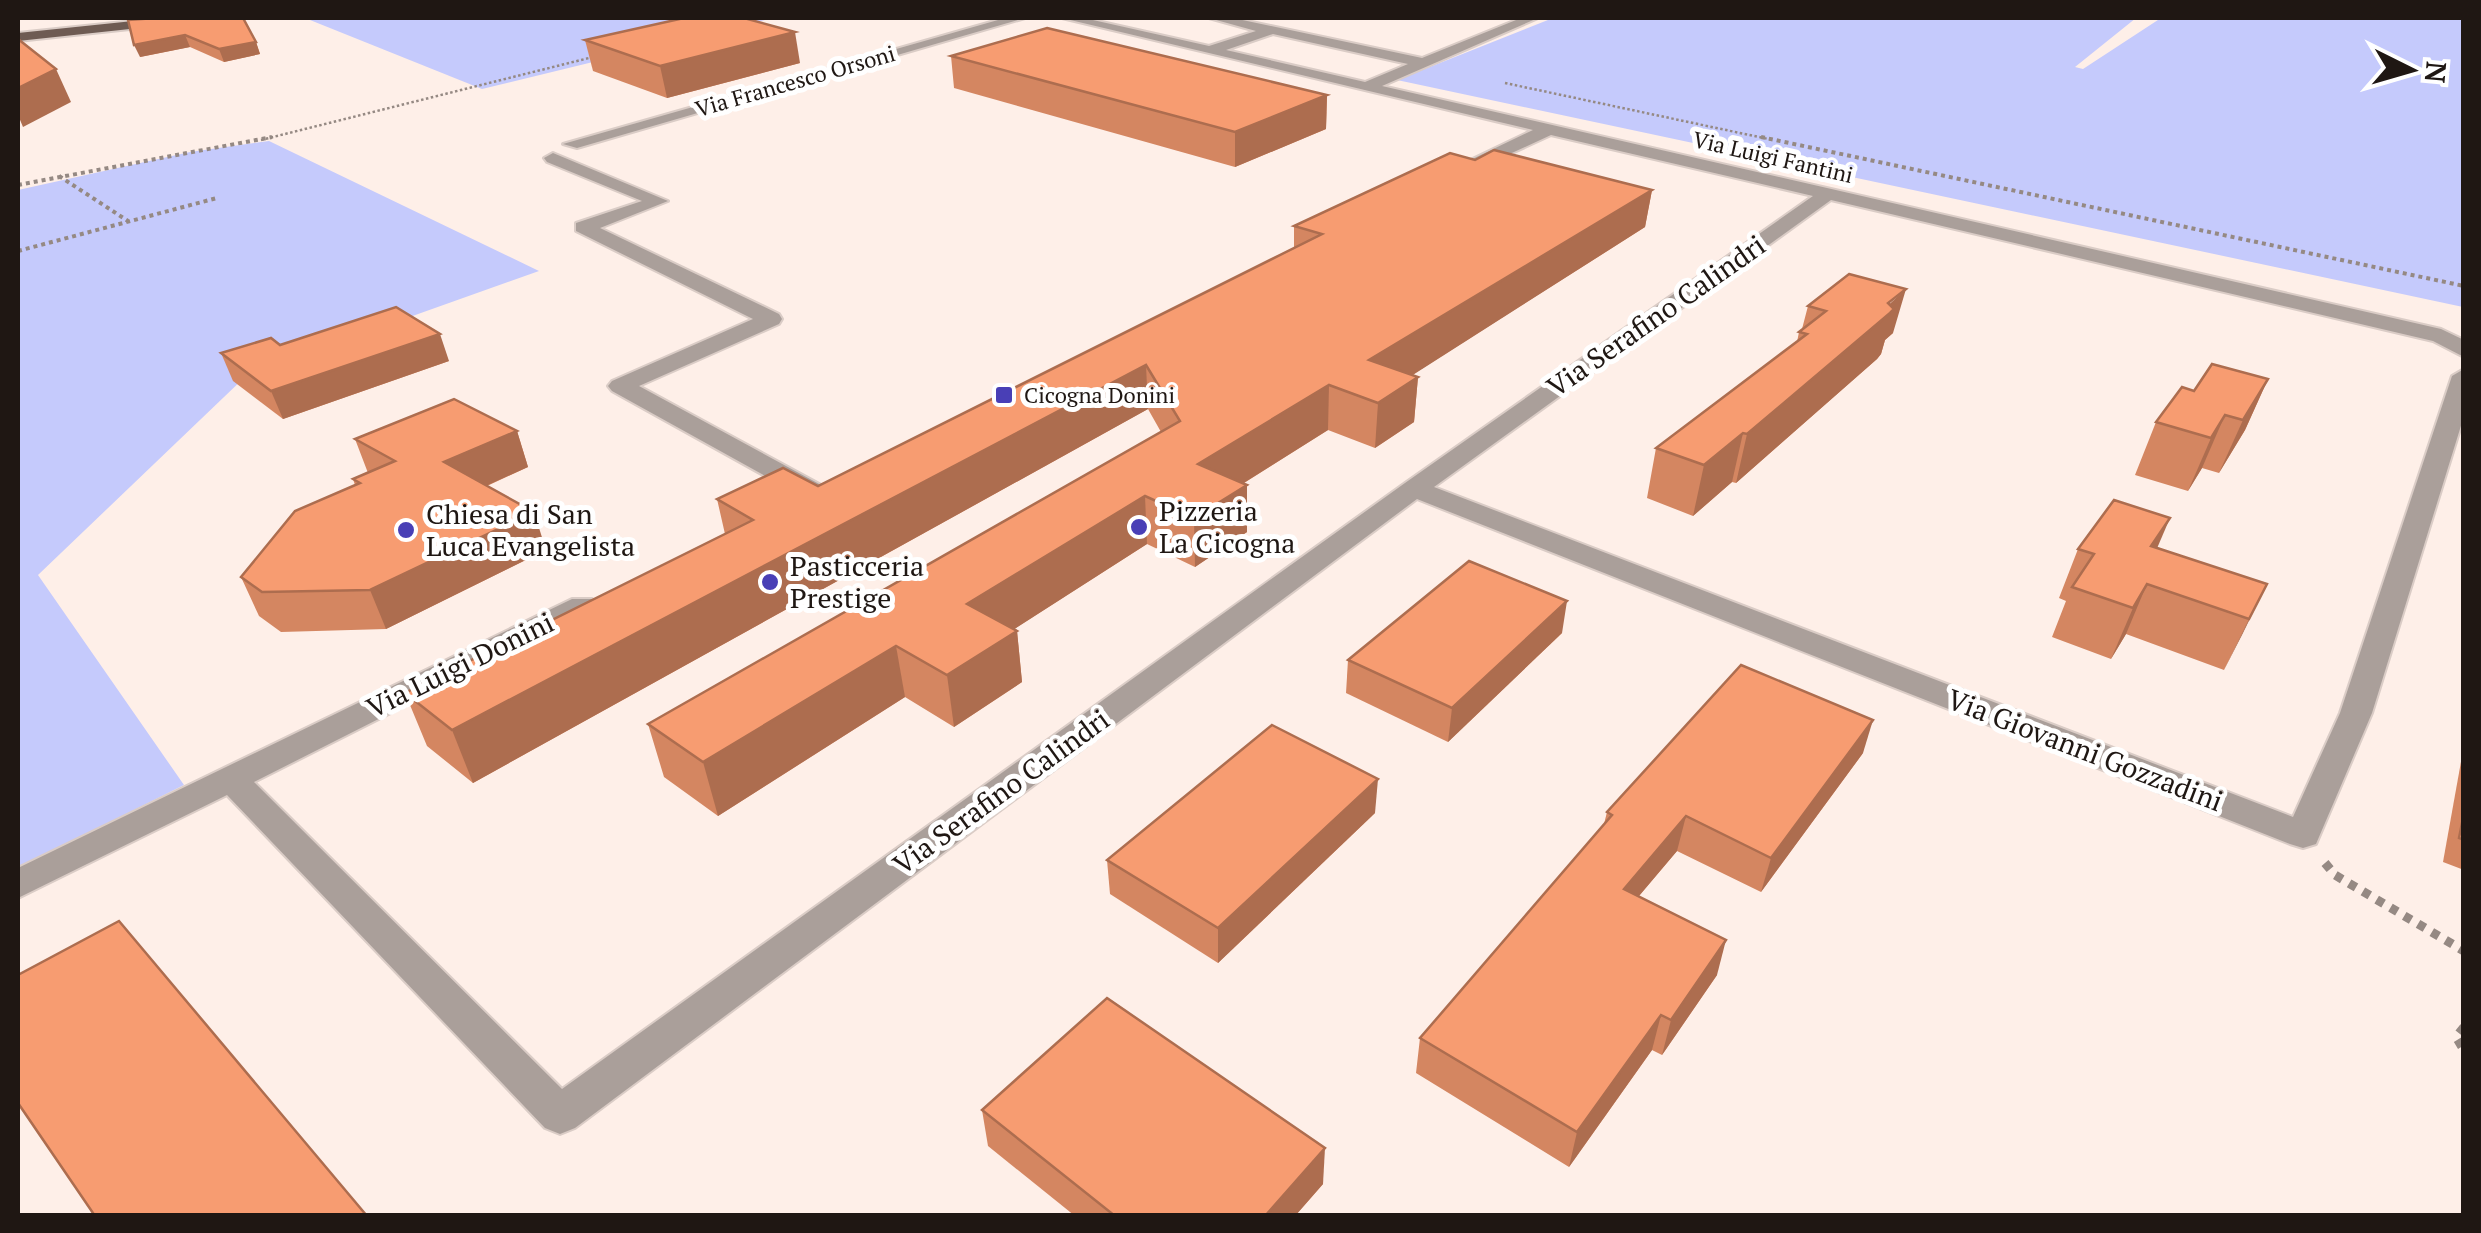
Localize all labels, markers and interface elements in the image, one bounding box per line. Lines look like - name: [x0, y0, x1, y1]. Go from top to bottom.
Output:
- north arrow: [2361, 20, 2461, 120]
- street label: Via Francesco Orsoni: [692, 38, 898, 123]
- text: N: [2417, 60, 2456, 84]
- street label: Via Luigi Fantini: [1690, 124, 1856, 189]
- street label: Via Serafino Calindri: [1539, 226, 1772, 405]
- place label: Cicogna Donini: [1024, 380, 1175, 409]
- marker: Cicogna Donini: [993, 384, 1015, 406]
- place label: Pizzeria La Cicogna: [1159, 492, 1295, 561]
- place label: Chiesa di San Luca Evangelista: [426, 495, 635, 564]
- marker: Pizzeria La Cicogna: [1128, 516, 1150, 538]
- marker: Chiesa di San Luca Evangelista: [395, 519, 417, 541]
- place label: Pasticceria Prestige: [790, 547, 924, 616]
- marker: Pasticceria Prestige: [759, 571, 781, 593]
- street label: Via Luigi Donini: [360, 603, 559, 726]
- street label: Via Giovanni Gozzadini: [1942, 680, 2228, 819]
- street label: Via Serafino Calindri: [885, 701, 1116, 883]

